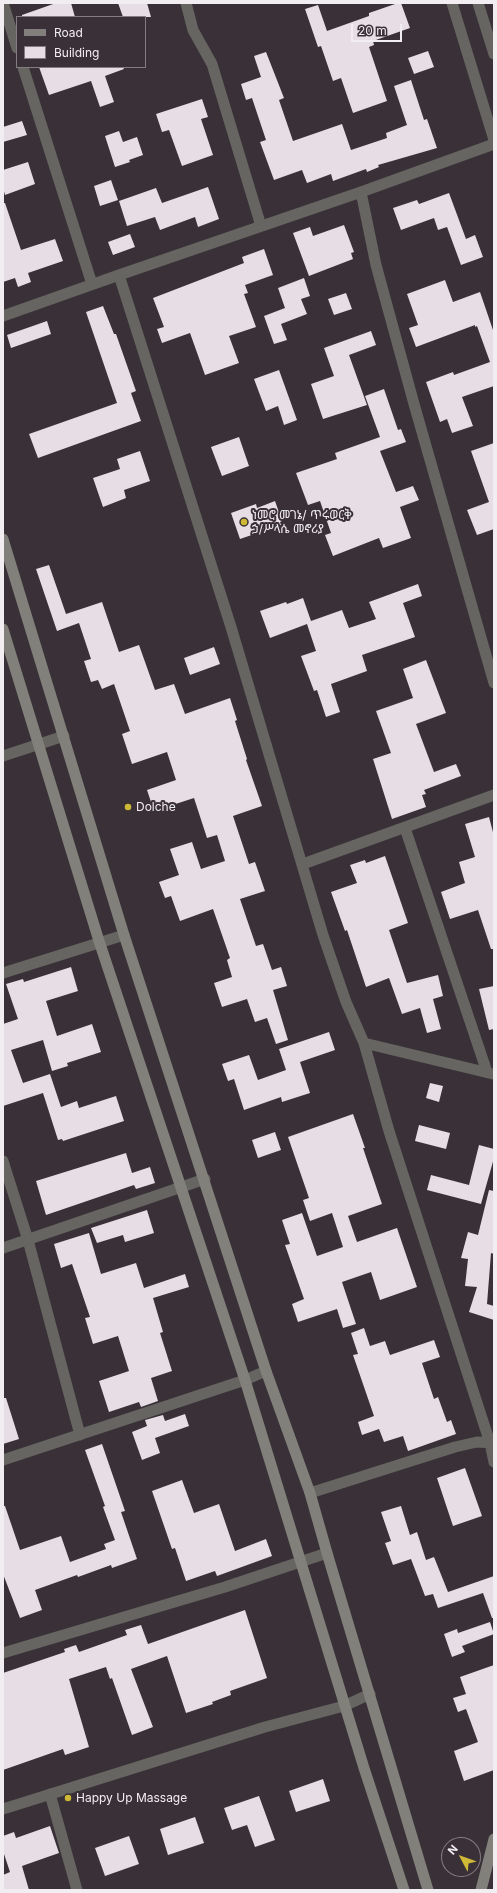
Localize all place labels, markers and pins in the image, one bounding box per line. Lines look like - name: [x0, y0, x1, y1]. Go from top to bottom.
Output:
- place label: ነመሮ መገኔ/ ጥሩወርቅ ኃ/ሥላሴ መኖሪያ: [252, 508, 352, 536]
- marker: ነመሮ መገኔ/ ጥሩወርቅ ኃ/ሥላሴ መኖሪያ: [239, 517, 249, 527]
- place label: Dolche: [136, 800, 176, 814]
- marker: Dolche: [123, 802, 133, 812]
- place label: Happy Up Massage: [76, 1791, 187, 1805]
- marker: Happy Up Massage: [63, 1793, 73, 1803]

